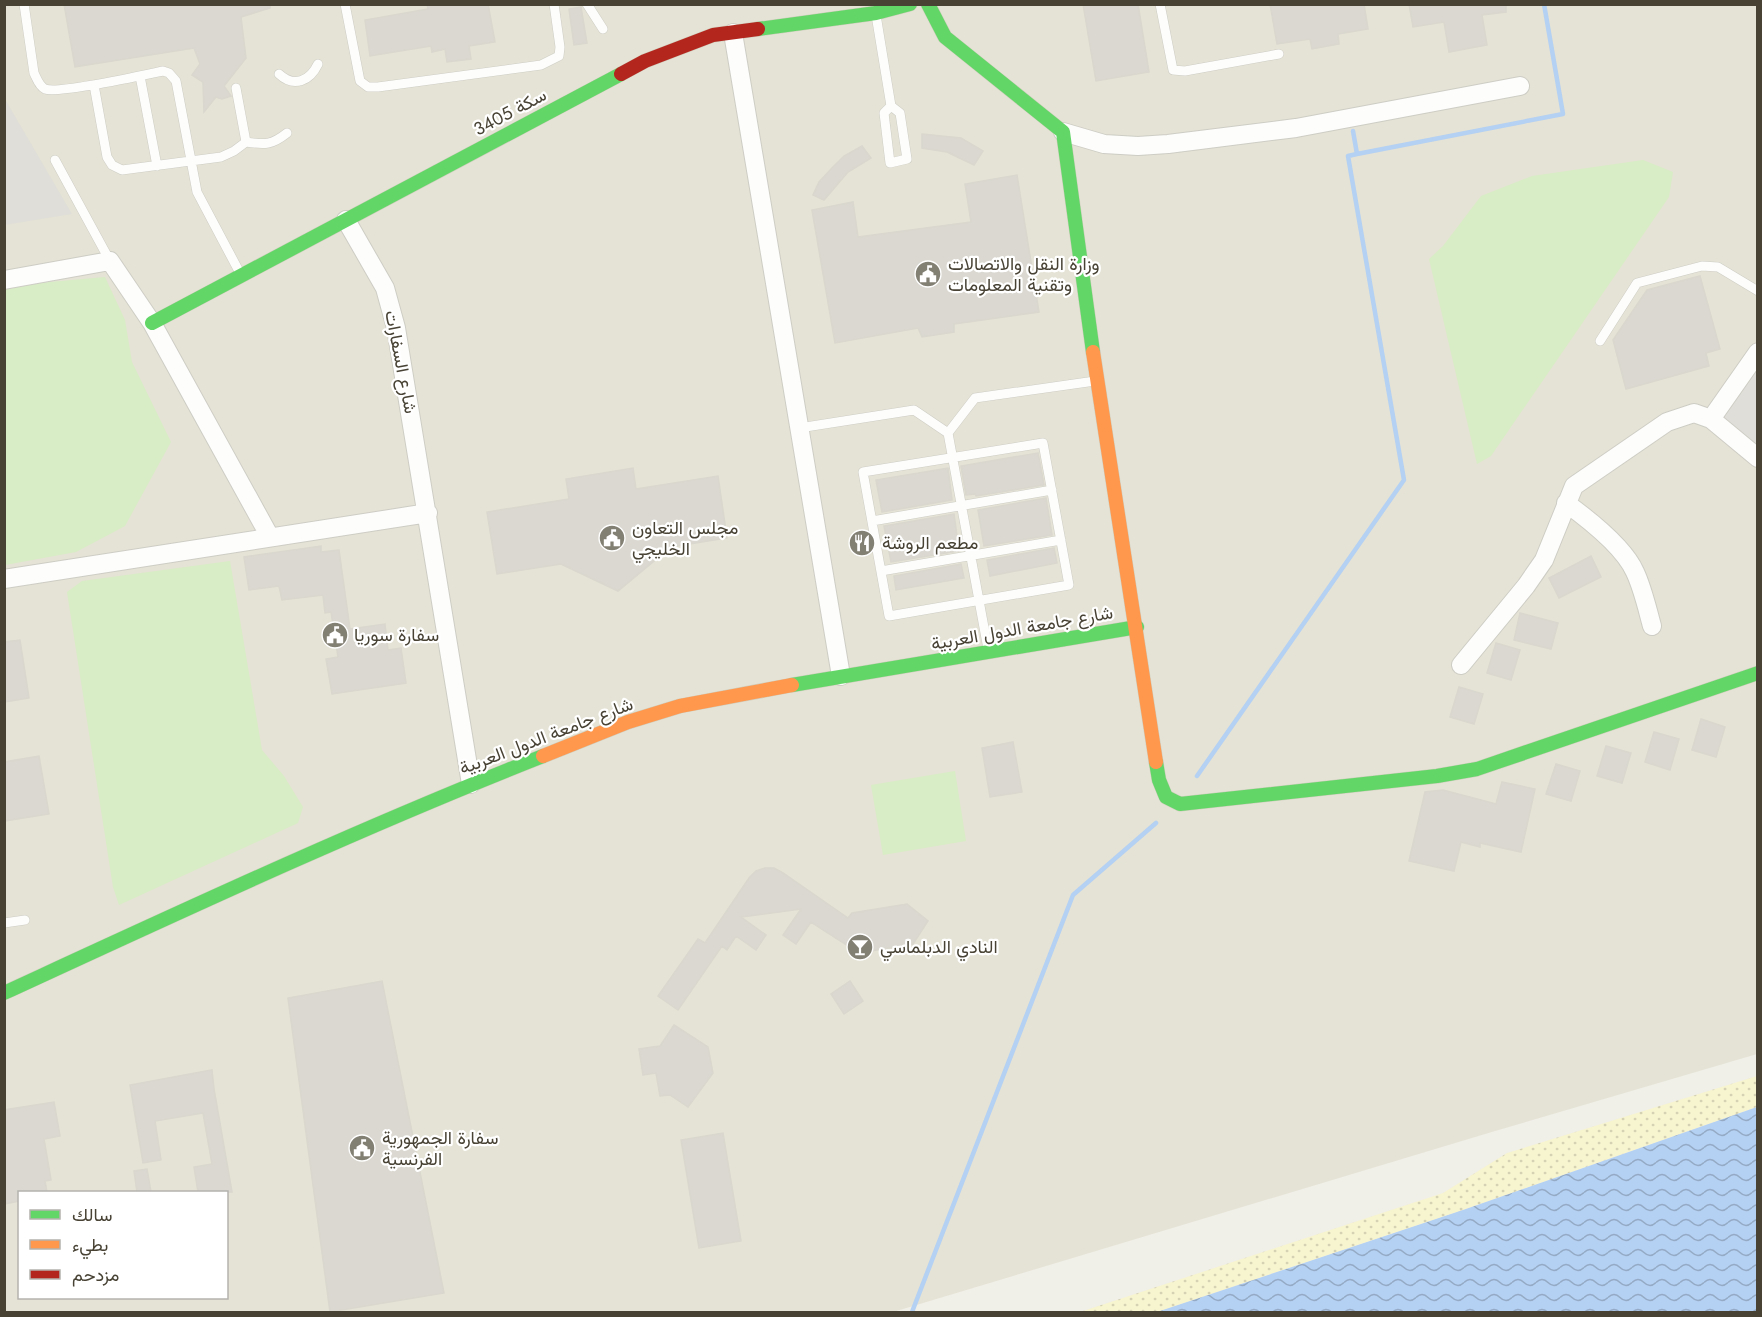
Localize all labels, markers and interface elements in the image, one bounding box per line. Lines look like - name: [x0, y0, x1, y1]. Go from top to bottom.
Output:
- street label: سكة 3405: [469, 82, 551, 142]
- place label: وزارة النقل والاتصالات وتقنية المعلومات: [948, 251, 1100, 298]
- public building icon: وزارة النقل والاتصالات وتقنية المعلومات: [913, 259, 943, 289]
- street label: شارع السفارات: [378, 308, 424, 416]
- place label: مجلس التعاون الخليجي: [632, 515, 738, 564]
- public building icon: مجلس التعاون الخليجي: [597, 523, 627, 553]
- restaurant icon: مطعم الروشة: [847, 528, 877, 558]
- place label: مطعم الروشة: [882, 530, 978, 556]
- street label: شارع جامعة الدول العربية: [929, 599, 1115, 657]
- public building icon: سفارة سوريا: [320, 620, 350, 650]
- place label: سفارة سوريا: [354, 622, 439, 648]
- street label: شارع جامعة الدول العربية: [455, 691, 637, 781]
- bar icon: النادي الدبلماسي: [845, 932, 875, 962]
- place label: النادي الدبلماسي: [880, 934, 998, 962]
- place label: سفارة الجمهورية الفرنسية: [382, 1125, 498, 1172]
- public building icon: سفارة الجمهورية الفرنسية: [347, 1133, 377, 1163]
- legend: [18, 1191, 228, 1299]
- text: سالك: [72, 1202, 112, 1228]
- text: بطيء: [72, 1232, 108, 1260]
- text: مزدحم: [72, 1262, 119, 1288]

